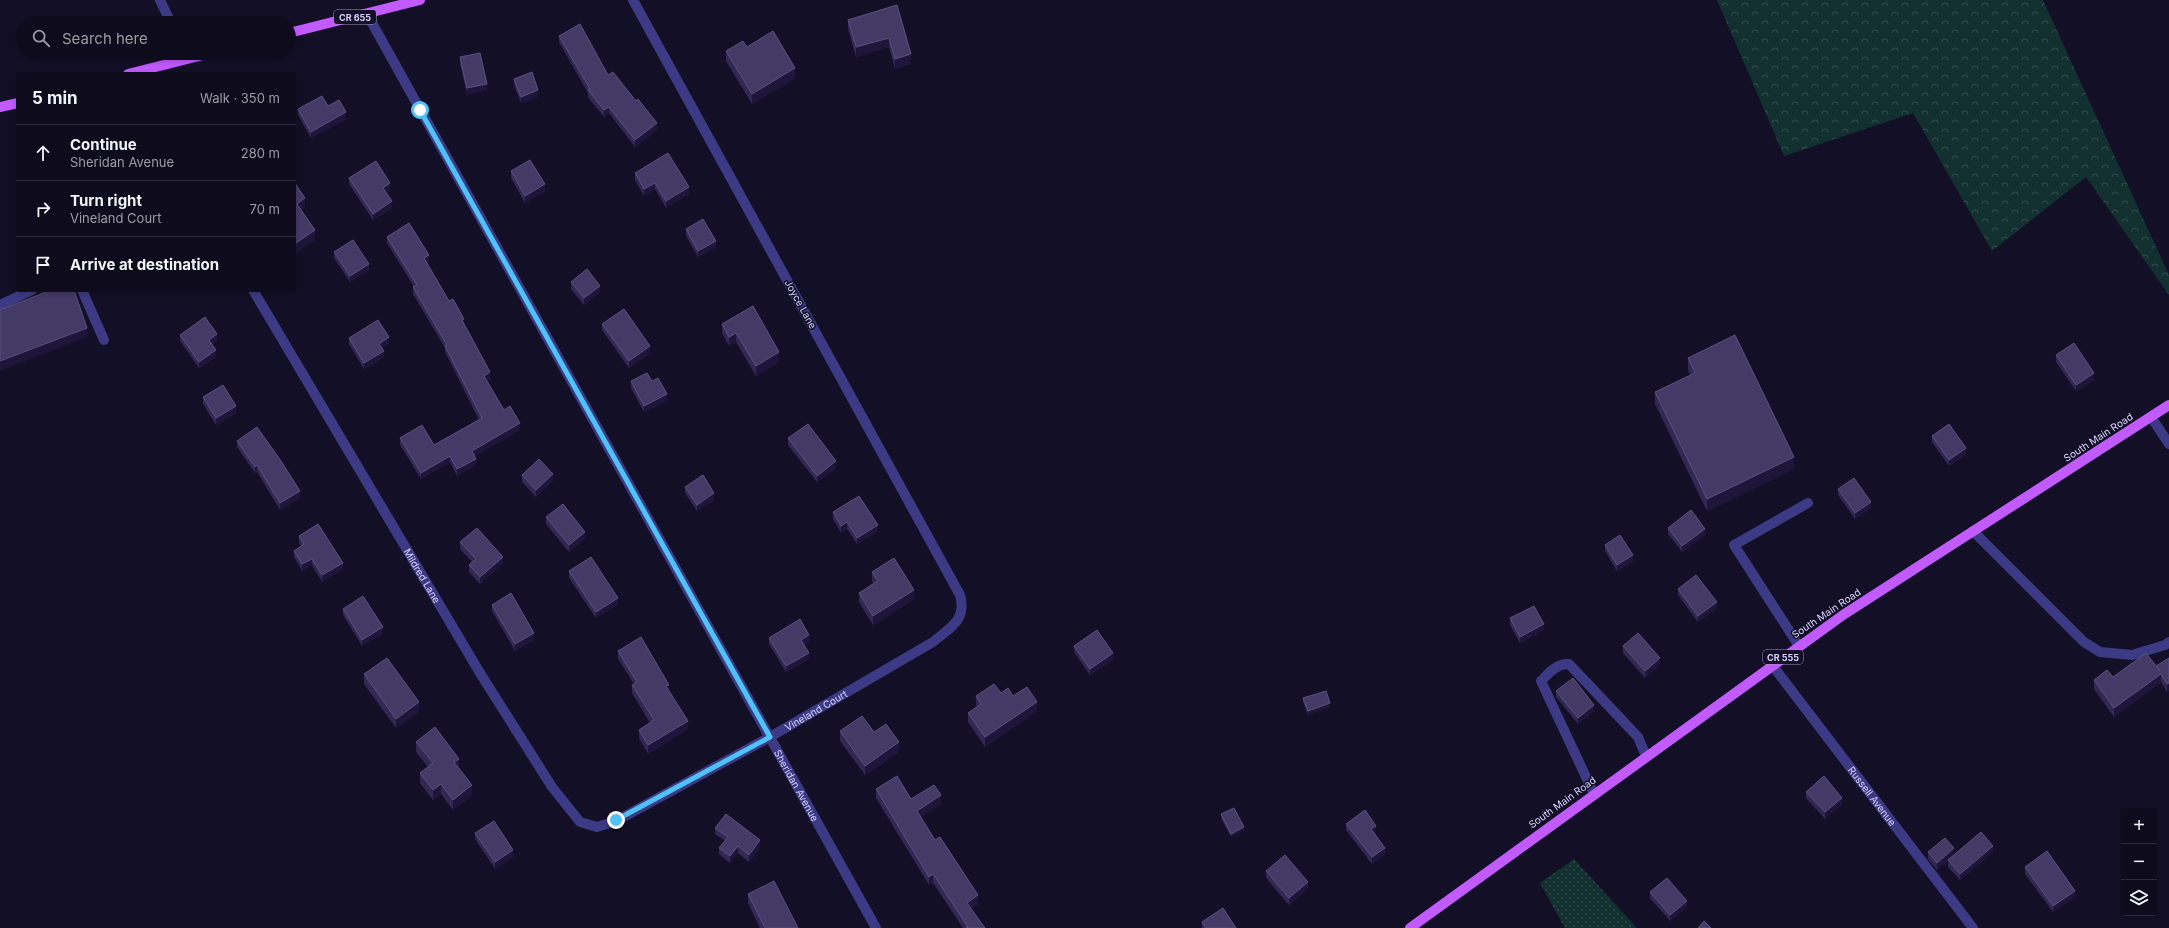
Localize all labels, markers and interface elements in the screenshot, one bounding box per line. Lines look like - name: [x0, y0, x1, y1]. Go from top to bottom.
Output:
- road number: CR 655: [334, 10, 376, 24]
- search box: [16, 16, 296, 60]
- icon: search: [30, 27, 52, 49]
- text: Search here: [62, 29, 148, 48]
- text: 5 min: [32, 88, 78, 108]
- text: Walk · 350 m: [200, 90, 280, 106]
- route start: [411, 101, 429, 119]
- text: Continue: [70, 135, 137, 154]
- icon: ahead: [32, 142, 54, 164]
- text: 280 m: [241, 145, 280, 161]
- text: Sheridan Avenue: [70, 154, 174, 170]
- text: Turn right: [70, 191, 142, 210]
- icon: right: [32, 198, 54, 220]
- text: 70 m: [250, 201, 280, 217]
- text: Vineland Court: [70, 210, 161, 226]
- icon: arrive: [32, 254, 54, 276]
- text: Arrive at destination: [70, 255, 219, 274]
- street label: Joyce Lane: [783, 277, 819, 331]
- street label: South Main Road: [2061, 410, 2135, 464]
- street label: Mildred Lane: [401, 546, 443, 605]
- street label: South Main Road: [1789, 586, 1863, 640]
- road number: CR 555: [1763, 650, 1803, 664]
- street label: Vineland Court: [782, 687, 850, 733]
- street label: Sheridan Avenue: [772, 747, 821, 824]
- street label: Russell Avenue: [1846, 764, 1899, 828]
- street label: South Main Road: [1526, 774, 1598, 830]
- map controls: [2121, 808, 2157, 916]
- button: +: [2121, 808, 2157, 844]
- route end: [607, 811, 625, 829]
- button: −: [2121, 844, 2157, 880]
- button: layers: [2121, 880, 2157, 916]

